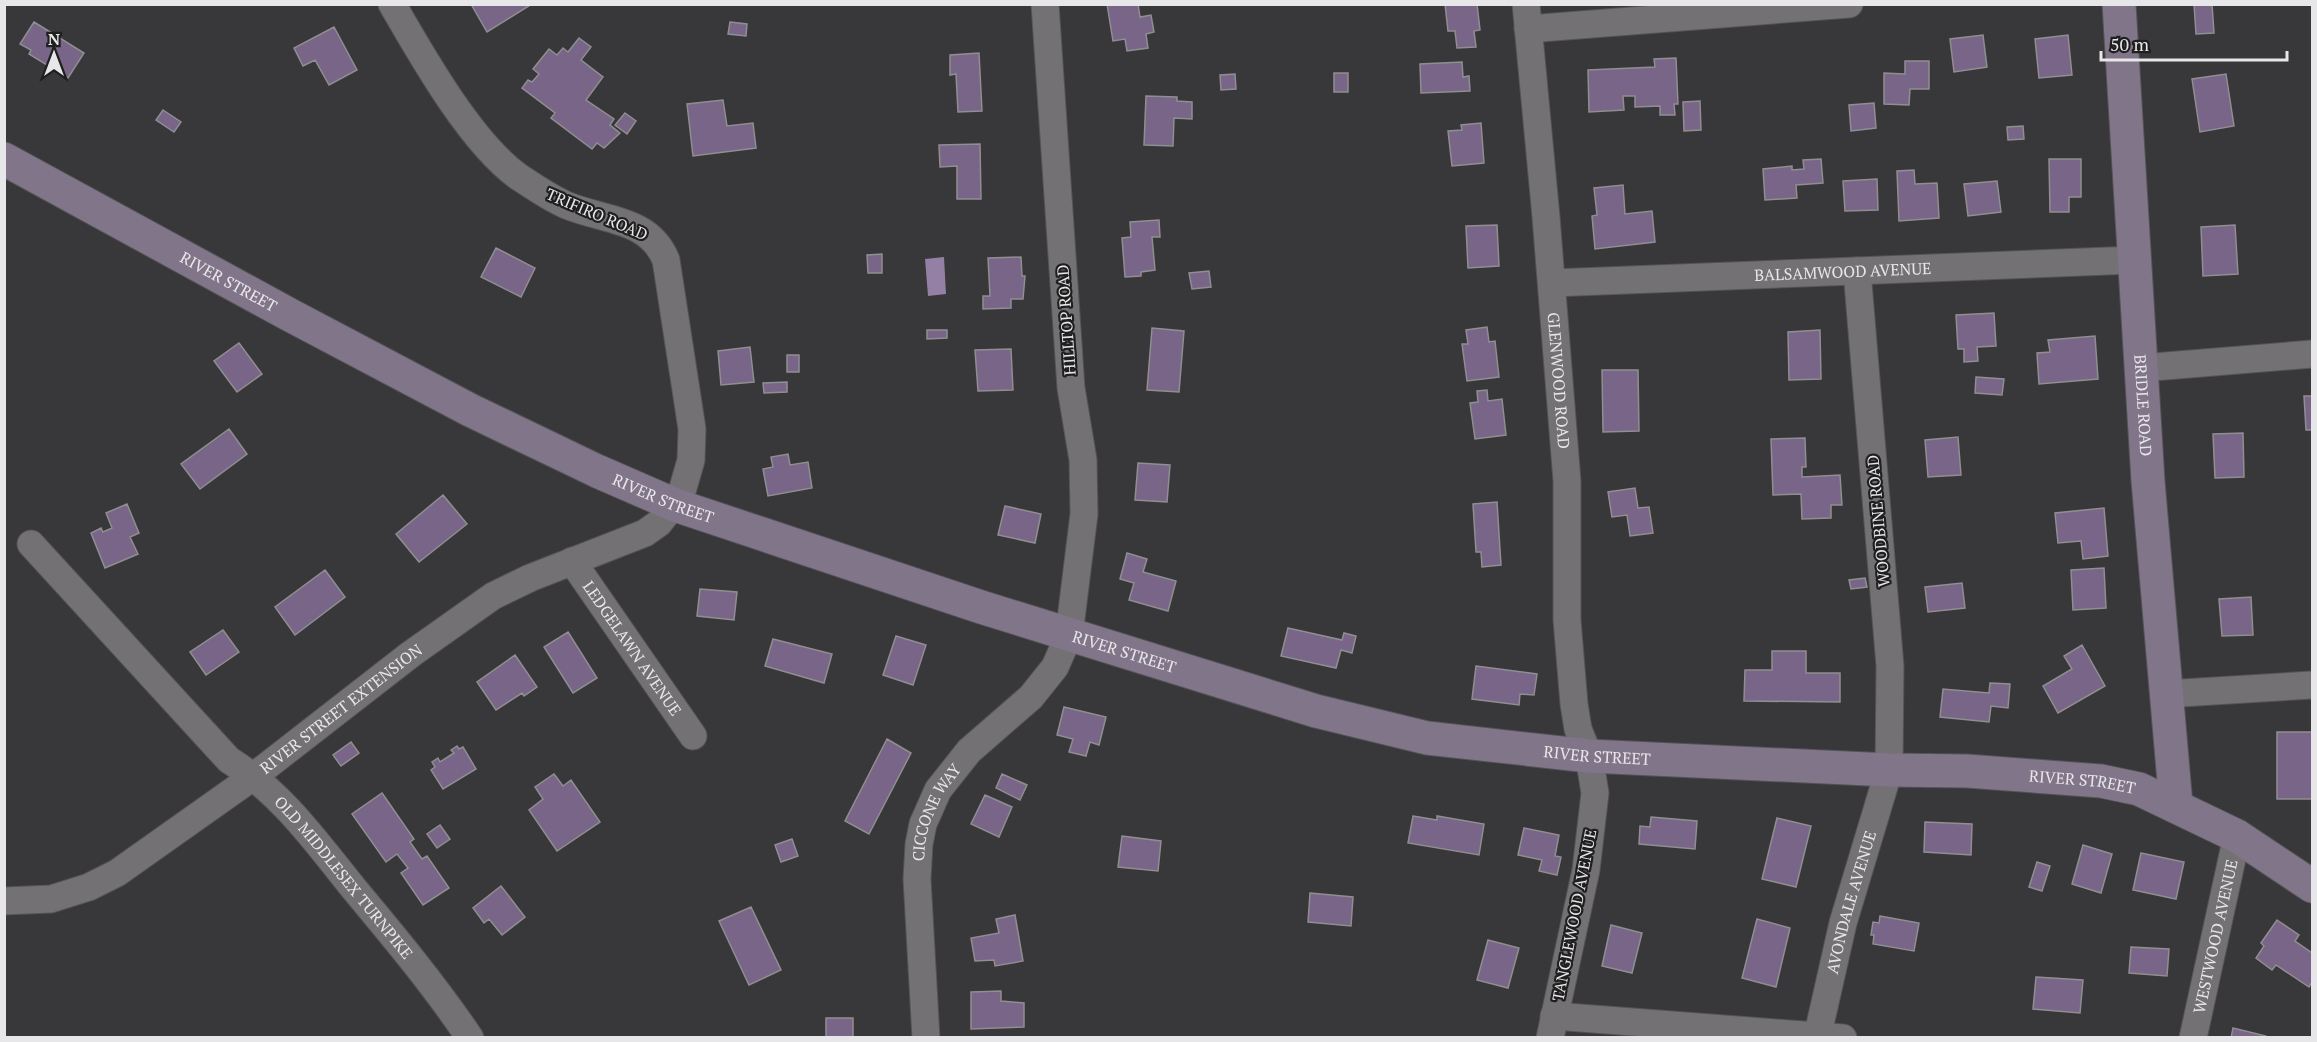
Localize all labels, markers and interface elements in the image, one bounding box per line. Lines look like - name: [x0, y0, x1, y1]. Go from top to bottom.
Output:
- north arrow: [24, 24, 84, 84]
- scale bar: [2101, 24, 2287, 62]
- text: N: [48, 28, 60, 50]
- text: 50 m: [2110, 32, 2150, 56]
- street label: TRIFIRO ROAD: [543, 183, 651, 245]
- street label: RIVER STREET: [176, 246, 281, 317]
- street label: BALSAMWOOD AVENUE: [1754, 257, 1932, 286]
- street label: HILLTOP ROAD: [1051, 264, 1081, 376]
- street label: GLENWOOD ROAD: [1543, 311, 1575, 450]
- street label: BRIDLE ROAD: [2129, 354, 2157, 457]
- street label: WOODBINE ROAD: [1861, 454, 1895, 588]
- street label: RIVER STREET: [609, 468, 717, 528]
- street label: LEDGELAWN AVENUE: [578, 576, 687, 720]
- street label: RIVER STREET: [1070, 625, 1179, 678]
- street label: RIVER STREET EXTENSION: [255, 638, 427, 779]
- street label: RIVER STREET: [1543, 740, 1651, 770]
- street label: CICCONE WAY: [907, 758, 966, 862]
- street label: RIVER STREET: [2028, 765, 2138, 799]
- street label: OLD MIDDLESEX TURNPIKE: [270, 791, 418, 963]
- street label: TANGLEWOOD AVENUE: [1547, 827, 1601, 1003]
- street label: AVONDALE AVENUE: [1821, 828, 1881, 976]
- street label: WESTWOOD AVENUE: [2188, 857, 2243, 1015]

